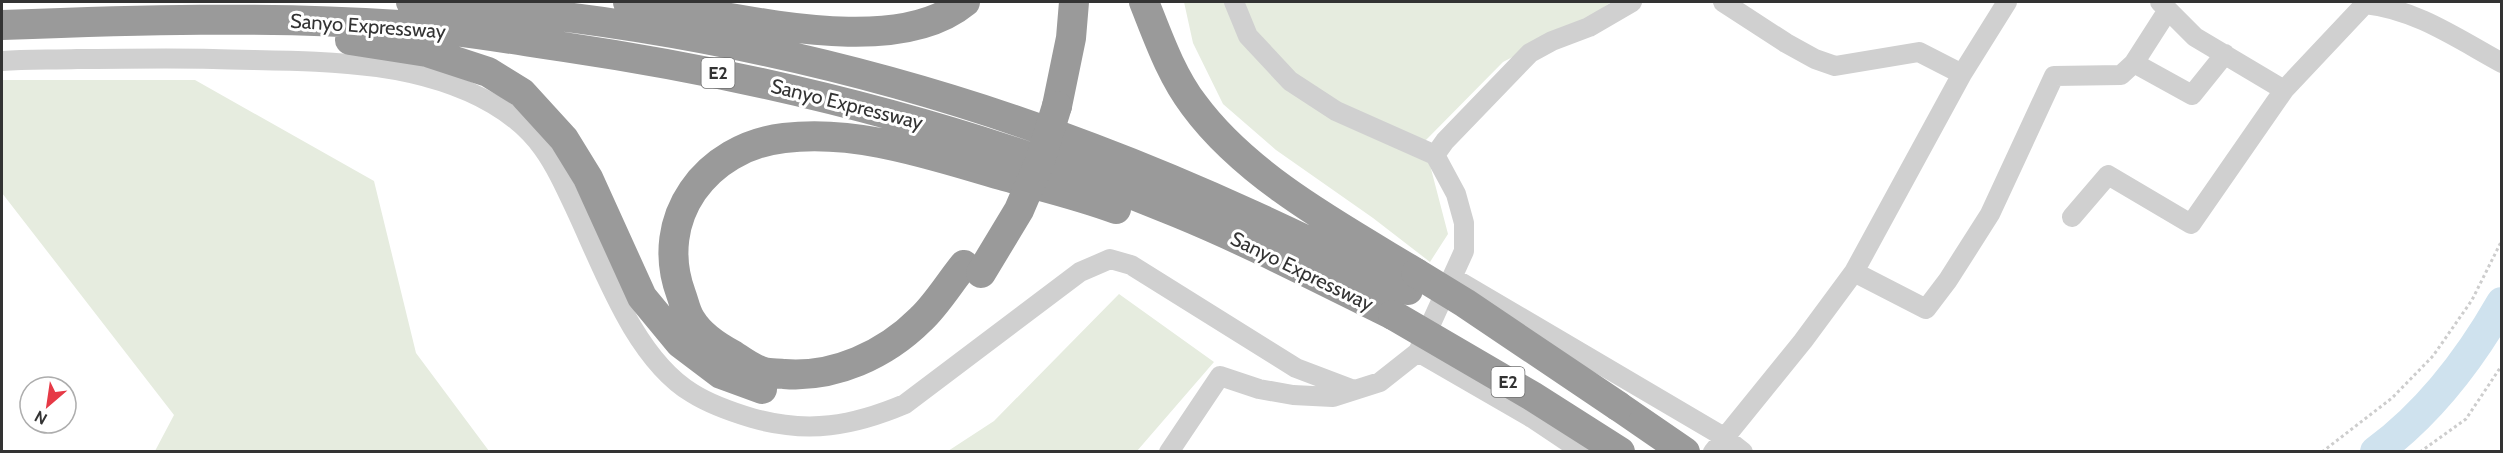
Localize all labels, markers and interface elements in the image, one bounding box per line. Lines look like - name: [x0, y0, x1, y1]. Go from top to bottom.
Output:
- street label: Sanyo Expressway: [289, 9, 447, 43]
- road number: E2: [702, 58, 734, 88]
- street label: Sanyo Expressway: [768, 74, 926, 134]
- street label: Sanyo Expressway: [1227, 226, 1377, 316]
- road number: E2: [1492, 367, 1524, 397]
- north arrow: [18, 375, 78, 435]
- text: N: [31, 407, 51, 429]

